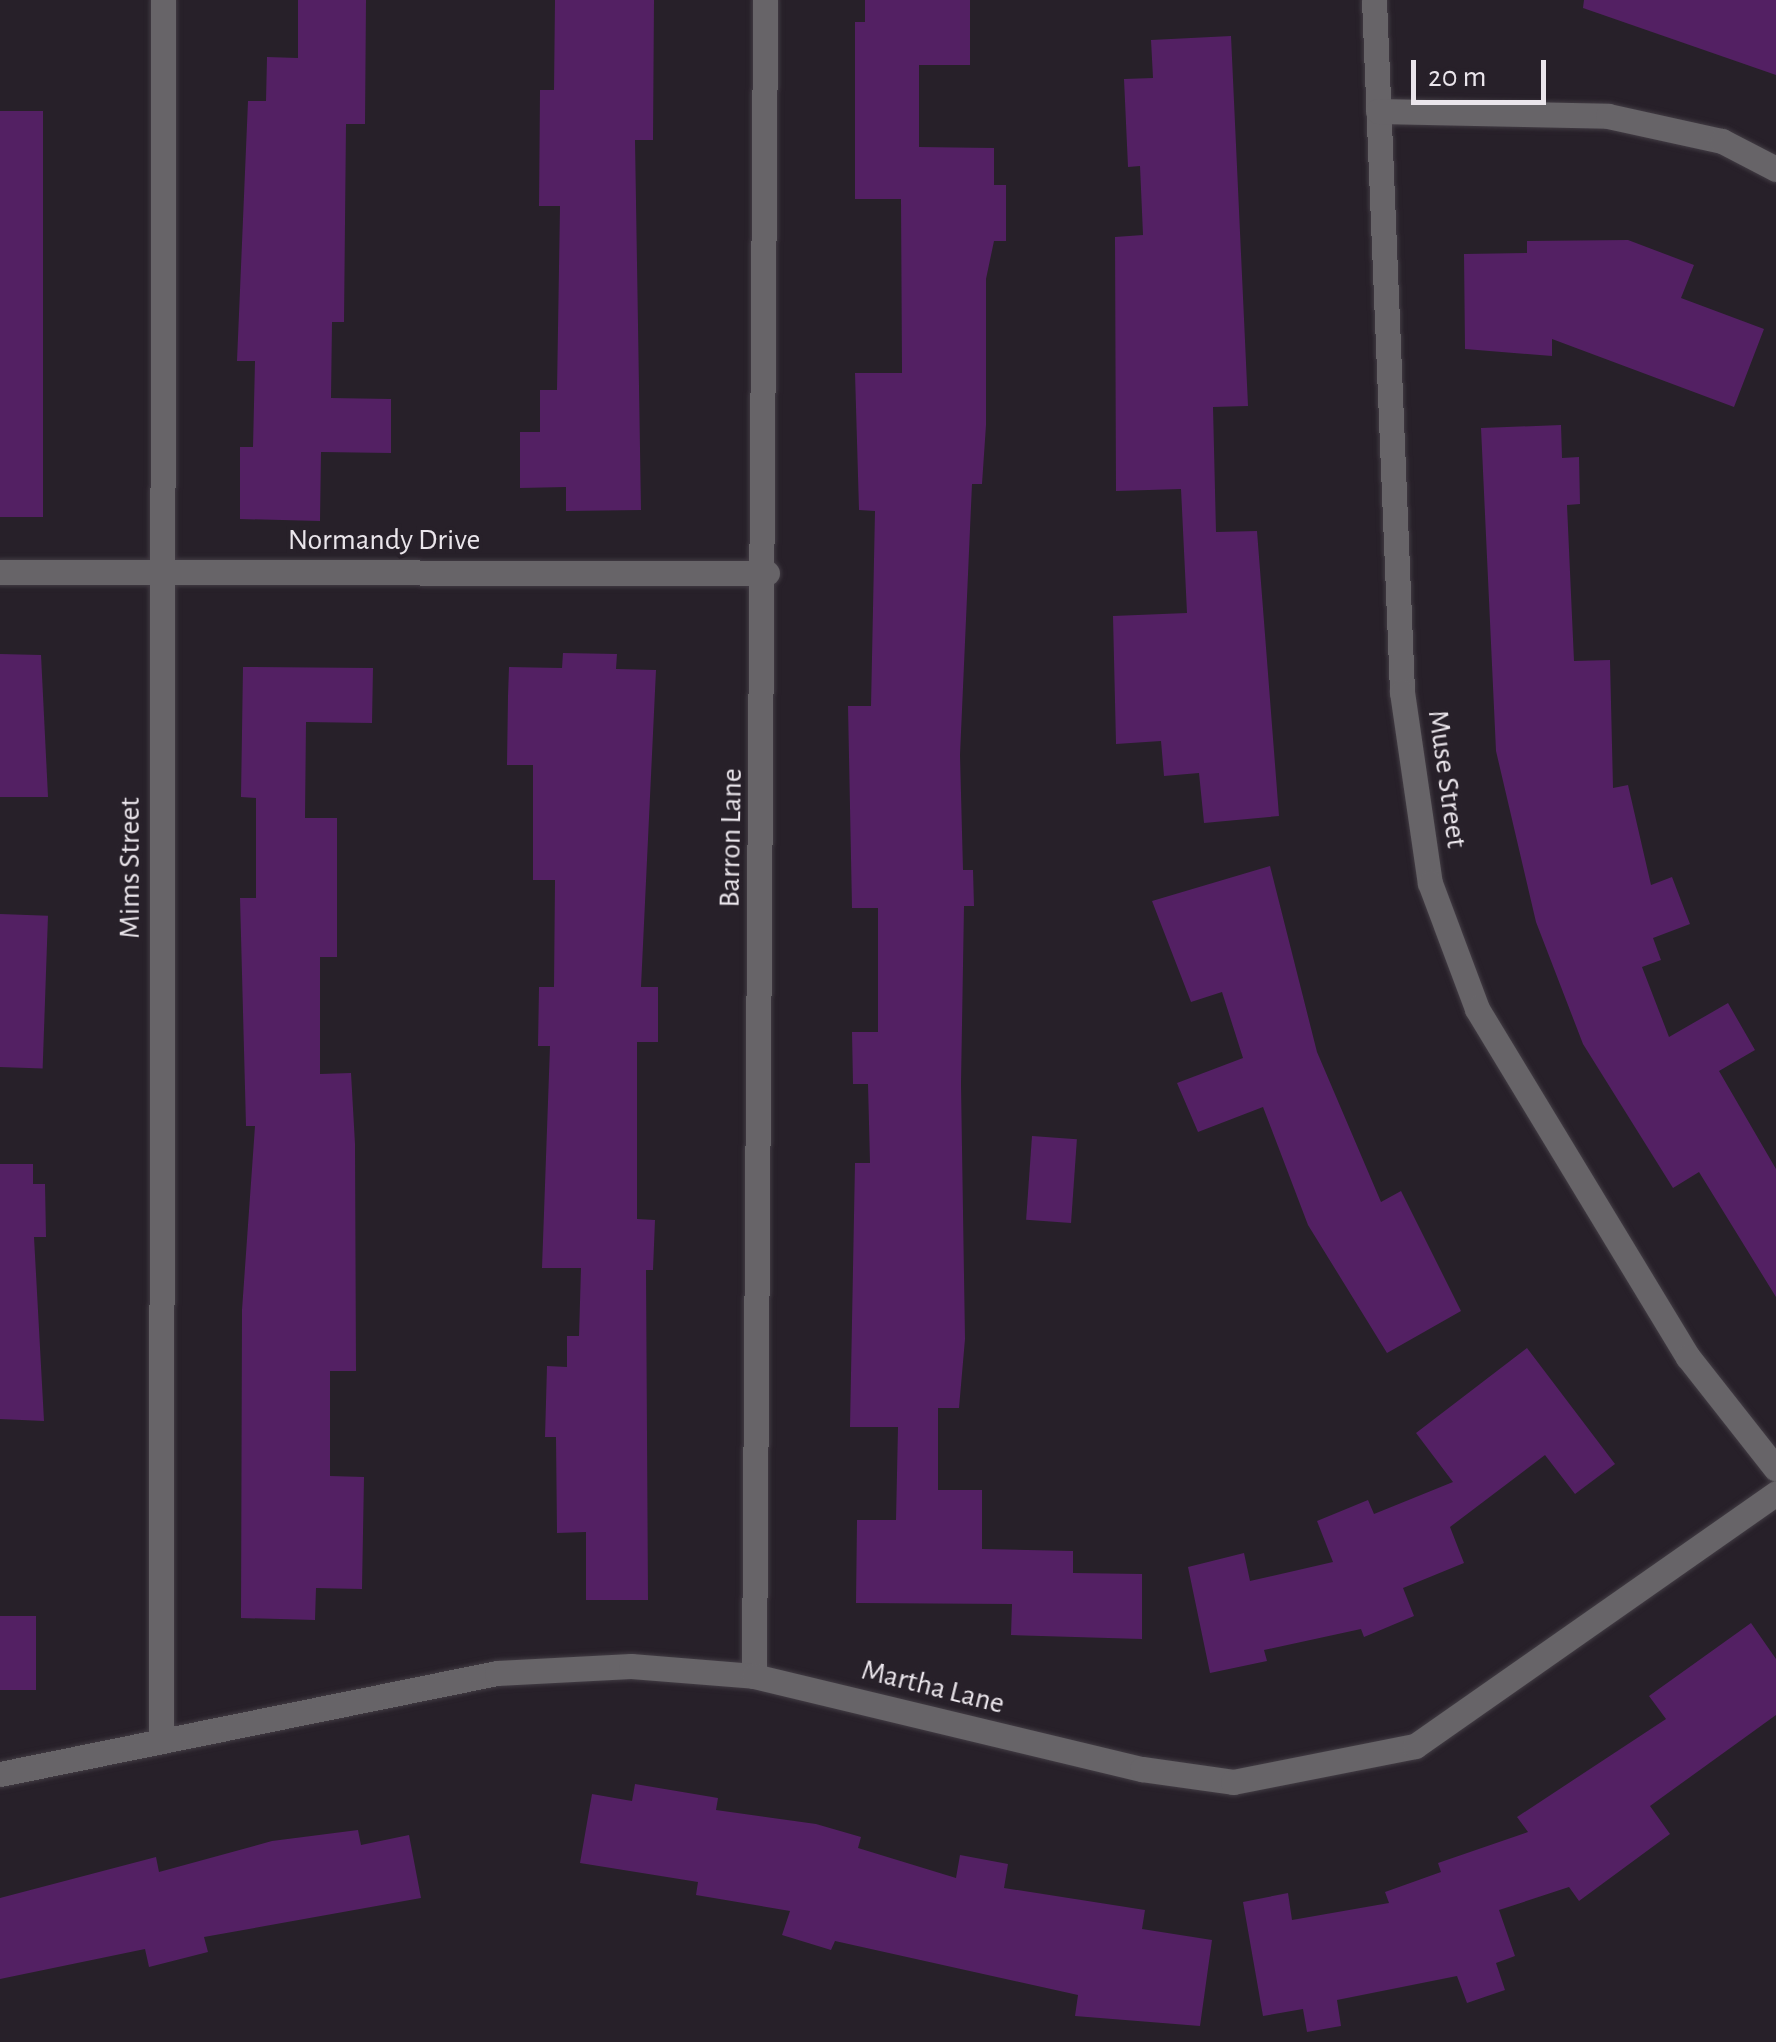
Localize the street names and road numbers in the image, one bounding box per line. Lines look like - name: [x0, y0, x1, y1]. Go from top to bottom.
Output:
- street label: Normandy Drive: [288, 522, 480, 558]
- street label: Muse Street: [1420, 708, 1474, 850]
- street label: Barron Lane: [712, 768, 750, 908]
- street label: Mims Street: [112, 797, 148, 939]
- street label: Martha Lane: [858, 1652, 1008, 1722]

